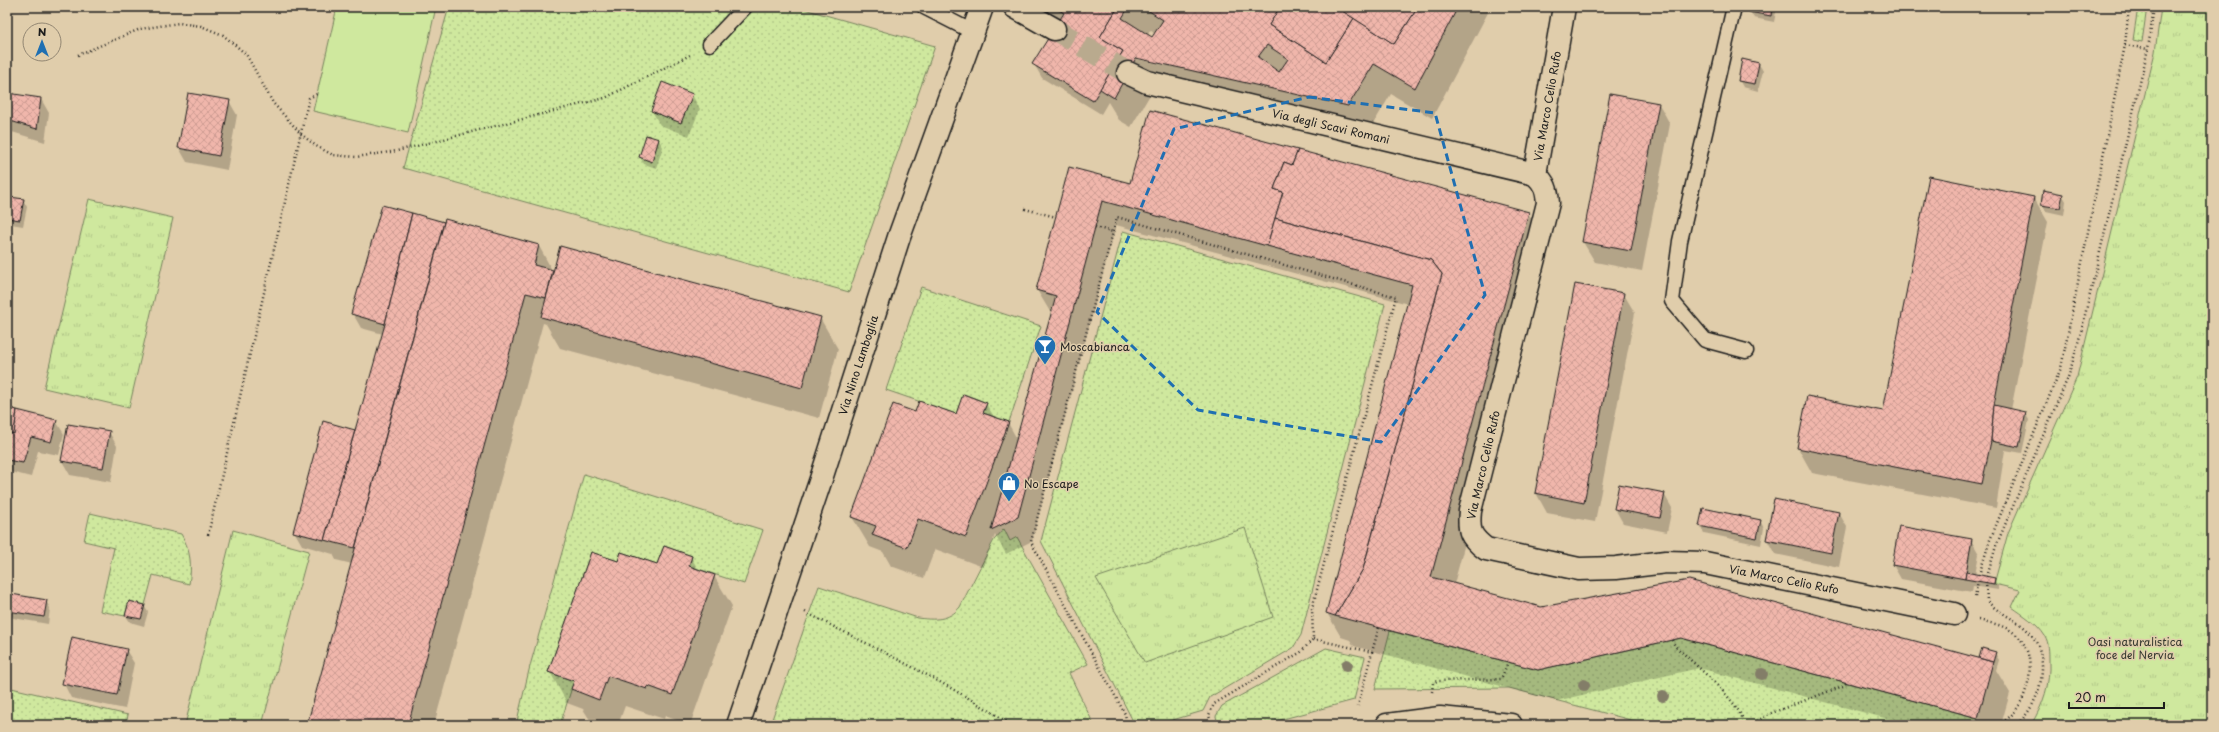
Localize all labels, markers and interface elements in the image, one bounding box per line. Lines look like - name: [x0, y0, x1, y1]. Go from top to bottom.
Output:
- north arrow: [22, 22, 62, 62]
- text: N: [38, 23, 47, 40]
- street label: Via Marco Celio Rufo: [1529, 50, 1565, 162]
- street label: Via degli Scavi Romani: [1270, 104, 1392, 148]
- street label: Via Nino Lamboglia: [834, 313, 882, 417]
- bar icon: Moscabianca: [1032, 333, 1058, 366]
- place label: Moscabianca: [1060, 338, 1130, 355]
- street label: Via Marco Celio Rufo: [1462, 409, 1504, 521]
- shop icon: No Escape: [996, 470, 1022, 503]
- place label: No Escape: [1024, 475, 1079, 492]
- street label: Via Marco Celio Rufo: [1728, 560, 1840, 598]
- park label: Oasi naturalistica foce del Nervia: [2088, 633, 2182, 663]
- scale bar: [2069, 684, 2164, 710]
- text: 20 m: [2075, 688, 2106, 706]

